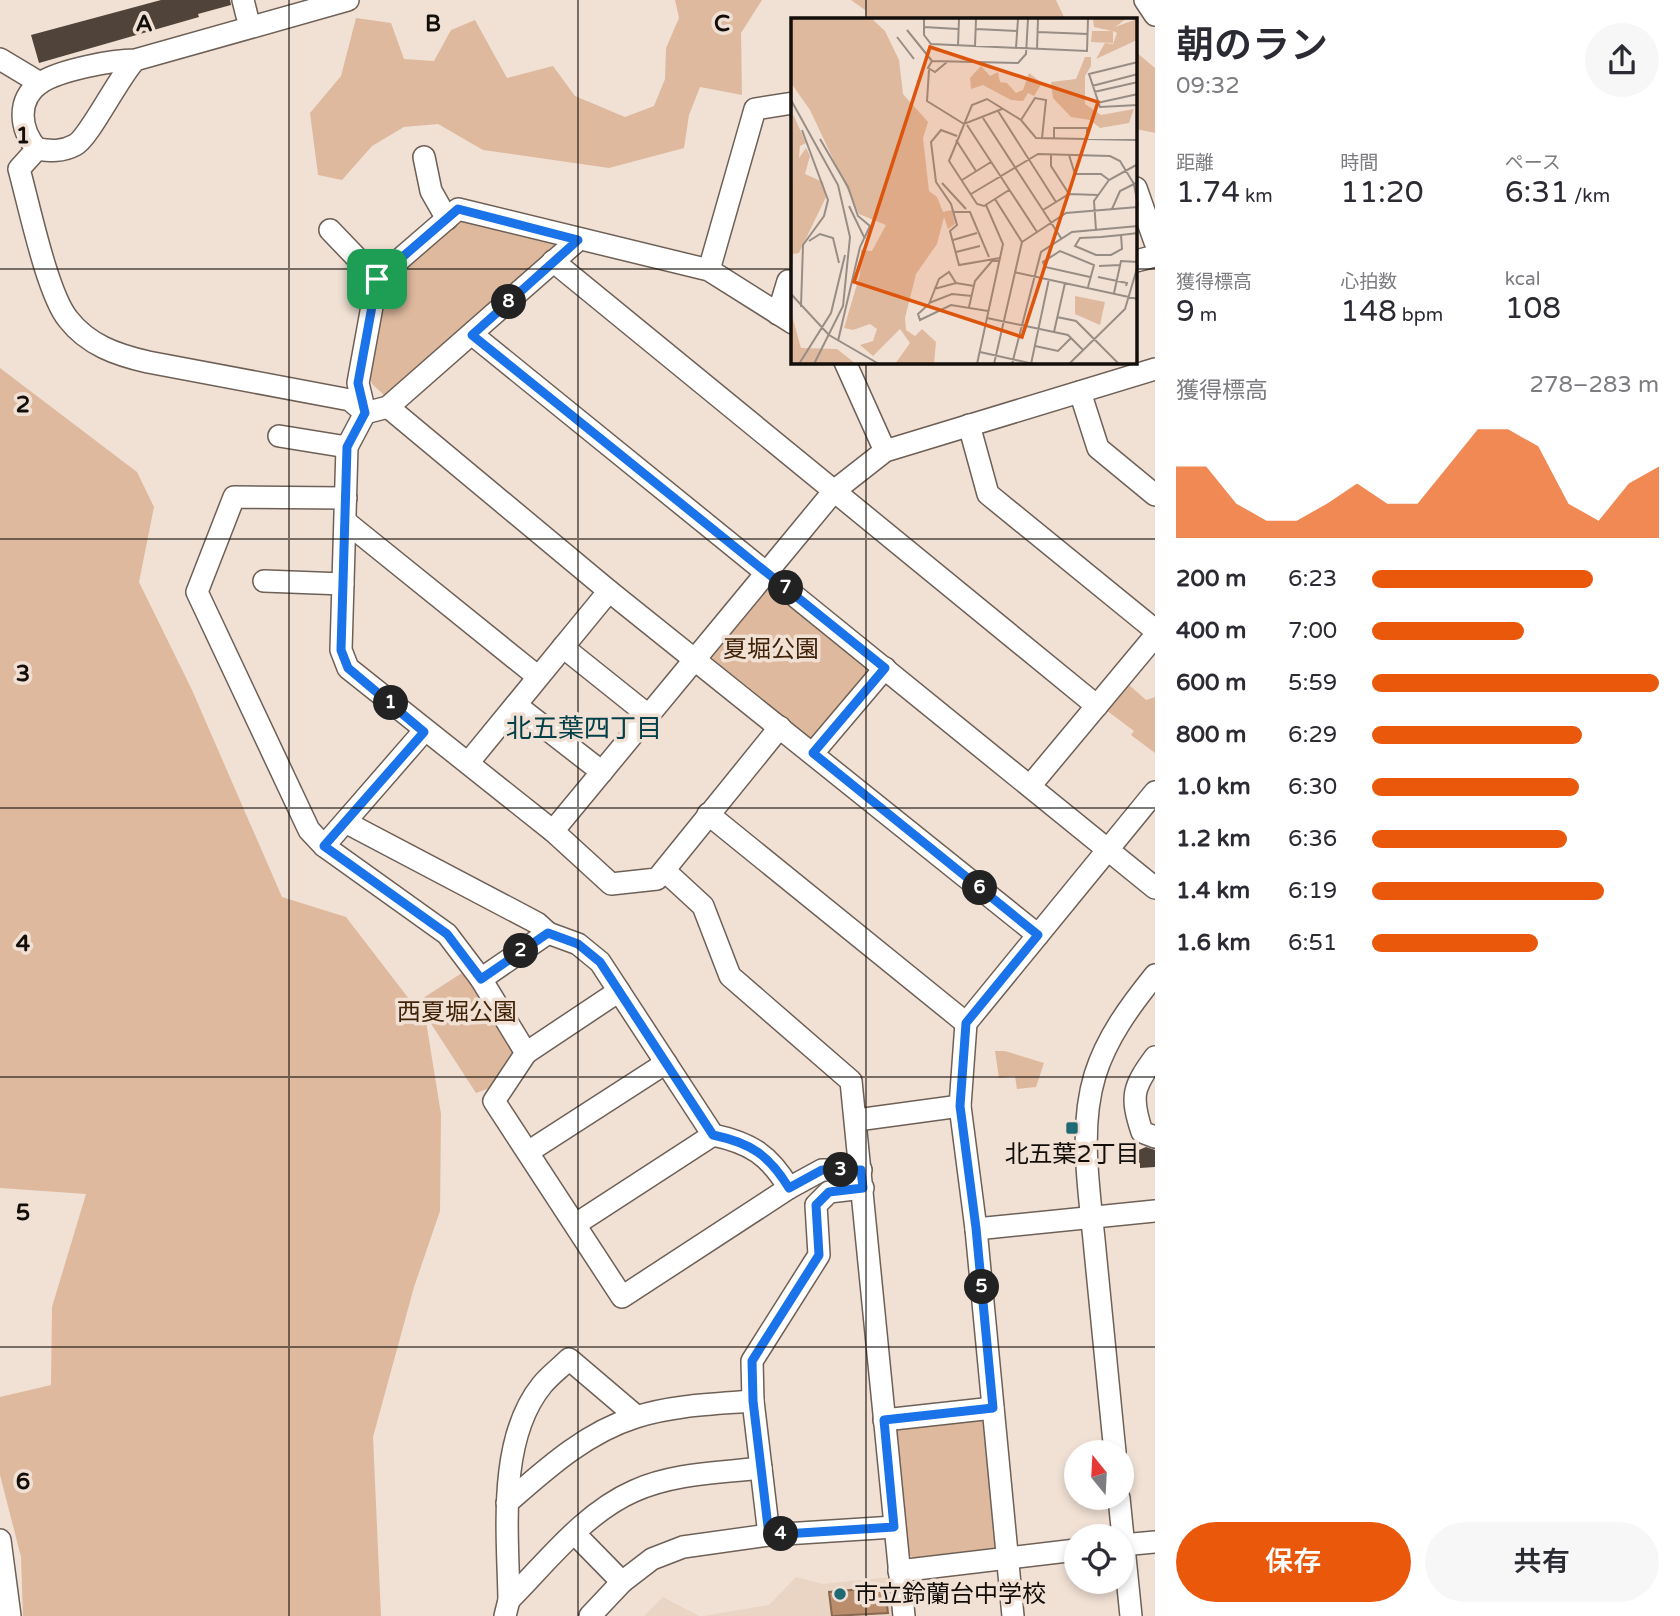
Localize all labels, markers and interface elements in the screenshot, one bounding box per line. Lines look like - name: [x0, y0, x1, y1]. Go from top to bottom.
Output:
- text: A: [135, 10, 153, 38]
- text: B: [425, 10, 441, 38]
- text: C: [714, 10, 730, 38]
- inset map: [791, 18, 1138, 364]
- text: 朝のラン: [1176, 23, 1328, 69]
- button: share: [1585, 23, 1659, 97]
- text: 09:32: [1176, 72, 1240, 100]
- text: 1: [16, 122, 30, 150]
- text: 距離: [1176, 152, 1214, 174]
- text: 時間: [1340, 152, 1378, 174]
- text: ペース: [1505, 152, 1561, 174]
- text: 1.74: [1176, 174, 1240, 211]
- text: 11:20: [1340, 174, 1424, 211]
- text: 6:31: [1505, 174, 1569, 211]
- text: km: [1240, 185, 1273, 207]
- text: /km: [1569, 185, 1610, 207]
- pin: [347, 249, 407, 309]
- icon: arrive: [358, 260, 396, 298]
- text: kcal: [1505, 268, 1540, 290]
- text: 獲得標高: [1176, 271, 1252, 293]
- text: 心拍数: [1340, 271, 1397, 293]
- pin: 8: [491, 284, 526, 320]
- text: 8: [503, 290, 514, 312]
- text: 108: [1505, 290, 1561, 327]
- text: 9: [1176, 293, 1195, 330]
- text: 148: [1340, 293, 1397, 330]
- text: m: [1195, 304, 1217, 326]
- text: bpm: [1397, 304, 1443, 326]
- text: 278–283 m: [1530, 371, 1659, 399]
- text: 獲得標高: [1176, 377, 1268, 405]
- text: 2: [16, 391, 30, 419]
- text: 200 m: [1176, 565, 1246, 593]
- text: 6:23: [1288, 565, 1337, 593]
- pin: 7: [768, 570, 804, 606]
- text: 7: [780, 576, 791, 598]
- text: 400 m: [1176, 617, 1246, 645]
- text: 7:00: [1288, 617, 1337, 645]
- park label: 夏堀公園: [723, 635, 819, 664]
- text: 3: [16, 660, 30, 688]
- text: 600 m: [1176, 669, 1246, 697]
- text: 5:59: [1288, 669, 1337, 697]
- pin: 1: [374, 686, 408, 720]
- text: 1: [385, 691, 396, 713]
- district label: 北五葉四丁目: [506, 713, 662, 744]
- text: 800 m: [1176, 721, 1246, 749]
- text: 6:29: [1288, 721, 1337, 749]
- text: 1.0 km: [1176, 773, 1251, 801]
- text: 6:30: [1288, 773, 1337, 801]
- text: 1.2 km: [1176, 825, 1251, 853]
- text: 6:36: [1288, 825, 1337, 853]
- pin: 6: [962, 870, 998, 906]
- text: 6: [974, 876, 985, 898]
- text: 1.4 km: [1176, 877, 1250, 905]
- text: 6:19: [1288, 877, 1337, 905]
- text: 1.6 km: [1176, 929, 1251, 957]
- text: 6:51: [1288, 929, 1337, 957]
- text: 4: [16, 930, 31, 958]
- pin: 2: [504, 934, 538, 968]
- text: 2: [515, 939, 526, 961]
- park label: 西夏堀公園: [397, 998, 517, 1027]
- marker: 北五葉2丁目: [1064, 1120, 1080, 1136]
- place label: 北五葉2丁目: [1004, 1140, 1140, 1169]
- pin: 3: [824, 1152, 858, 1188]
- text: 3: [835, 1158, 846, 1180]
- text: 5: [16, 1199, 30, 1227]
- pin: 5: [964, 1270, 1000, 1304]
- text: 5: [976, 1275, 987, 1297]
- north arrow: [1064, 1440, 1134, 1510]
- map controls: [1064, 1440, 1134, 1594]
- text: 6: [16, 1468, 30, 1496]
- pin: 4: [764, 1516, 798, 1552]
- text: 4: [775, 1522, 786, 1544]
- button: 保存: [1176, 1522, 1411, 1602]
- button: 共有: [1425, 1522, 1659, 1602]
- button: locate: [1064, 1524, 1134, 1594]
- place label: 市立鈴蘭台中学校: [854, 1580, 1046, 1609]
- marker: 市立鈴蘭台中学校: [832, 1586, 848, 1602]

